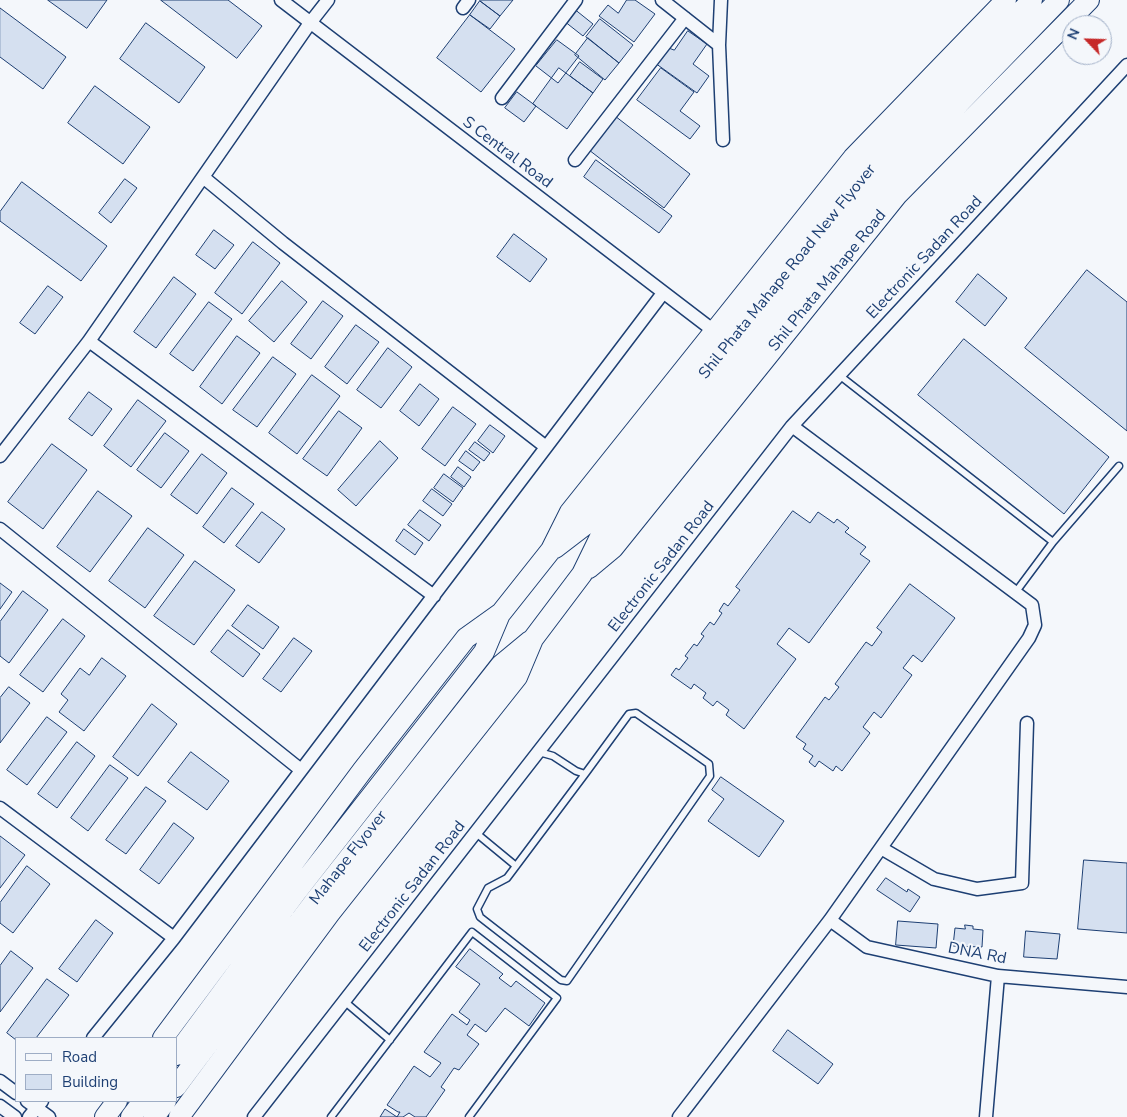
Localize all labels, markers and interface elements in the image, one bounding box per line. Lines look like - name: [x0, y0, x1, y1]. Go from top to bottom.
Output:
- north arrow: [1062, 15, 1112, 65]
- text: N: [1063, 25, 1085, 43]
- street label: S Central Road: [458, 113, 556, 193]
- street label: Shil Phata Mahape Road New Flyover: [695, 161, 881, 383]
- street label: Electronic Sadan Road: [863, 193, 987, 323]
- street label: Shil Phata Mahape Road: [765, 206, 891, 356]
- street label: Electronic Sadan Road: [605, 498, 719, 636]
- street label: Mahape Flyover: [306, 807, 392, 909]
- street label: Electronic Sadan Road: [356, 818, 470, 956]
- street label: DNA Rd: [946, 939, 1008, 969]
- legend: [15, 1037, 178, 1102]
- text: Road: [62, 1047, 97, 1067]
- text: Building: [62, 1072, 118, 1092]

